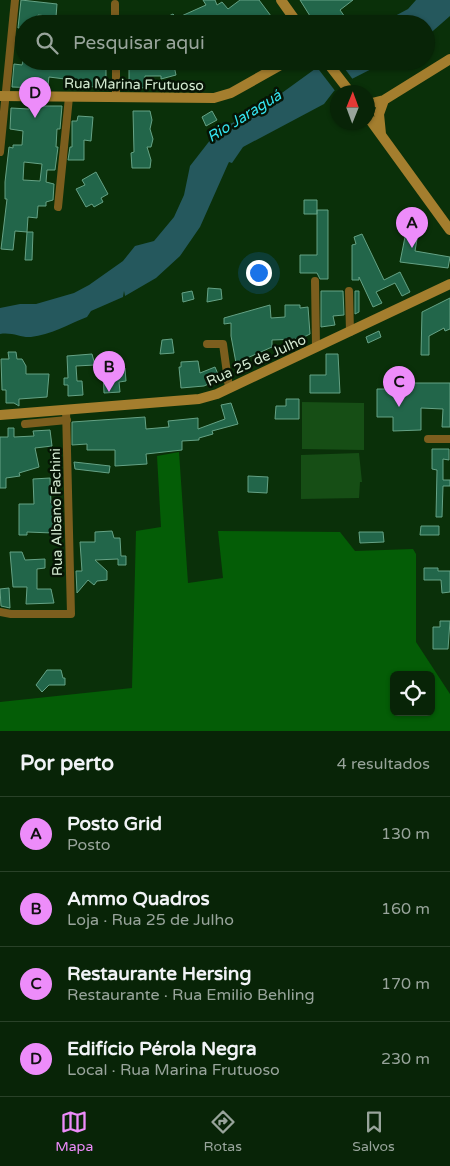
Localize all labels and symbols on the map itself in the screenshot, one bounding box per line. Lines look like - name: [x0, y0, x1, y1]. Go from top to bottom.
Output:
- street label: Rua Marina Frutuoso: [64, 75, 204, 94]
- pin: D: [19, 77, 51, 118]
- north arrow: [330, 85, 375, 130]
- water label: Rio Jaraguá: [204, 86, 285, 146]
- pin: A: [396, 207, 428, 248]
- your location: [246, 260, 272, 286]
- street label: Rua 25 de Julho: [204, 331, 309, 390]
- pin: B: [93, 351, 125, 392]
- pin: C: [383, 366, 415, 407]
- street label: Rua Albano Fachini: [47, 448, 66, 576]

